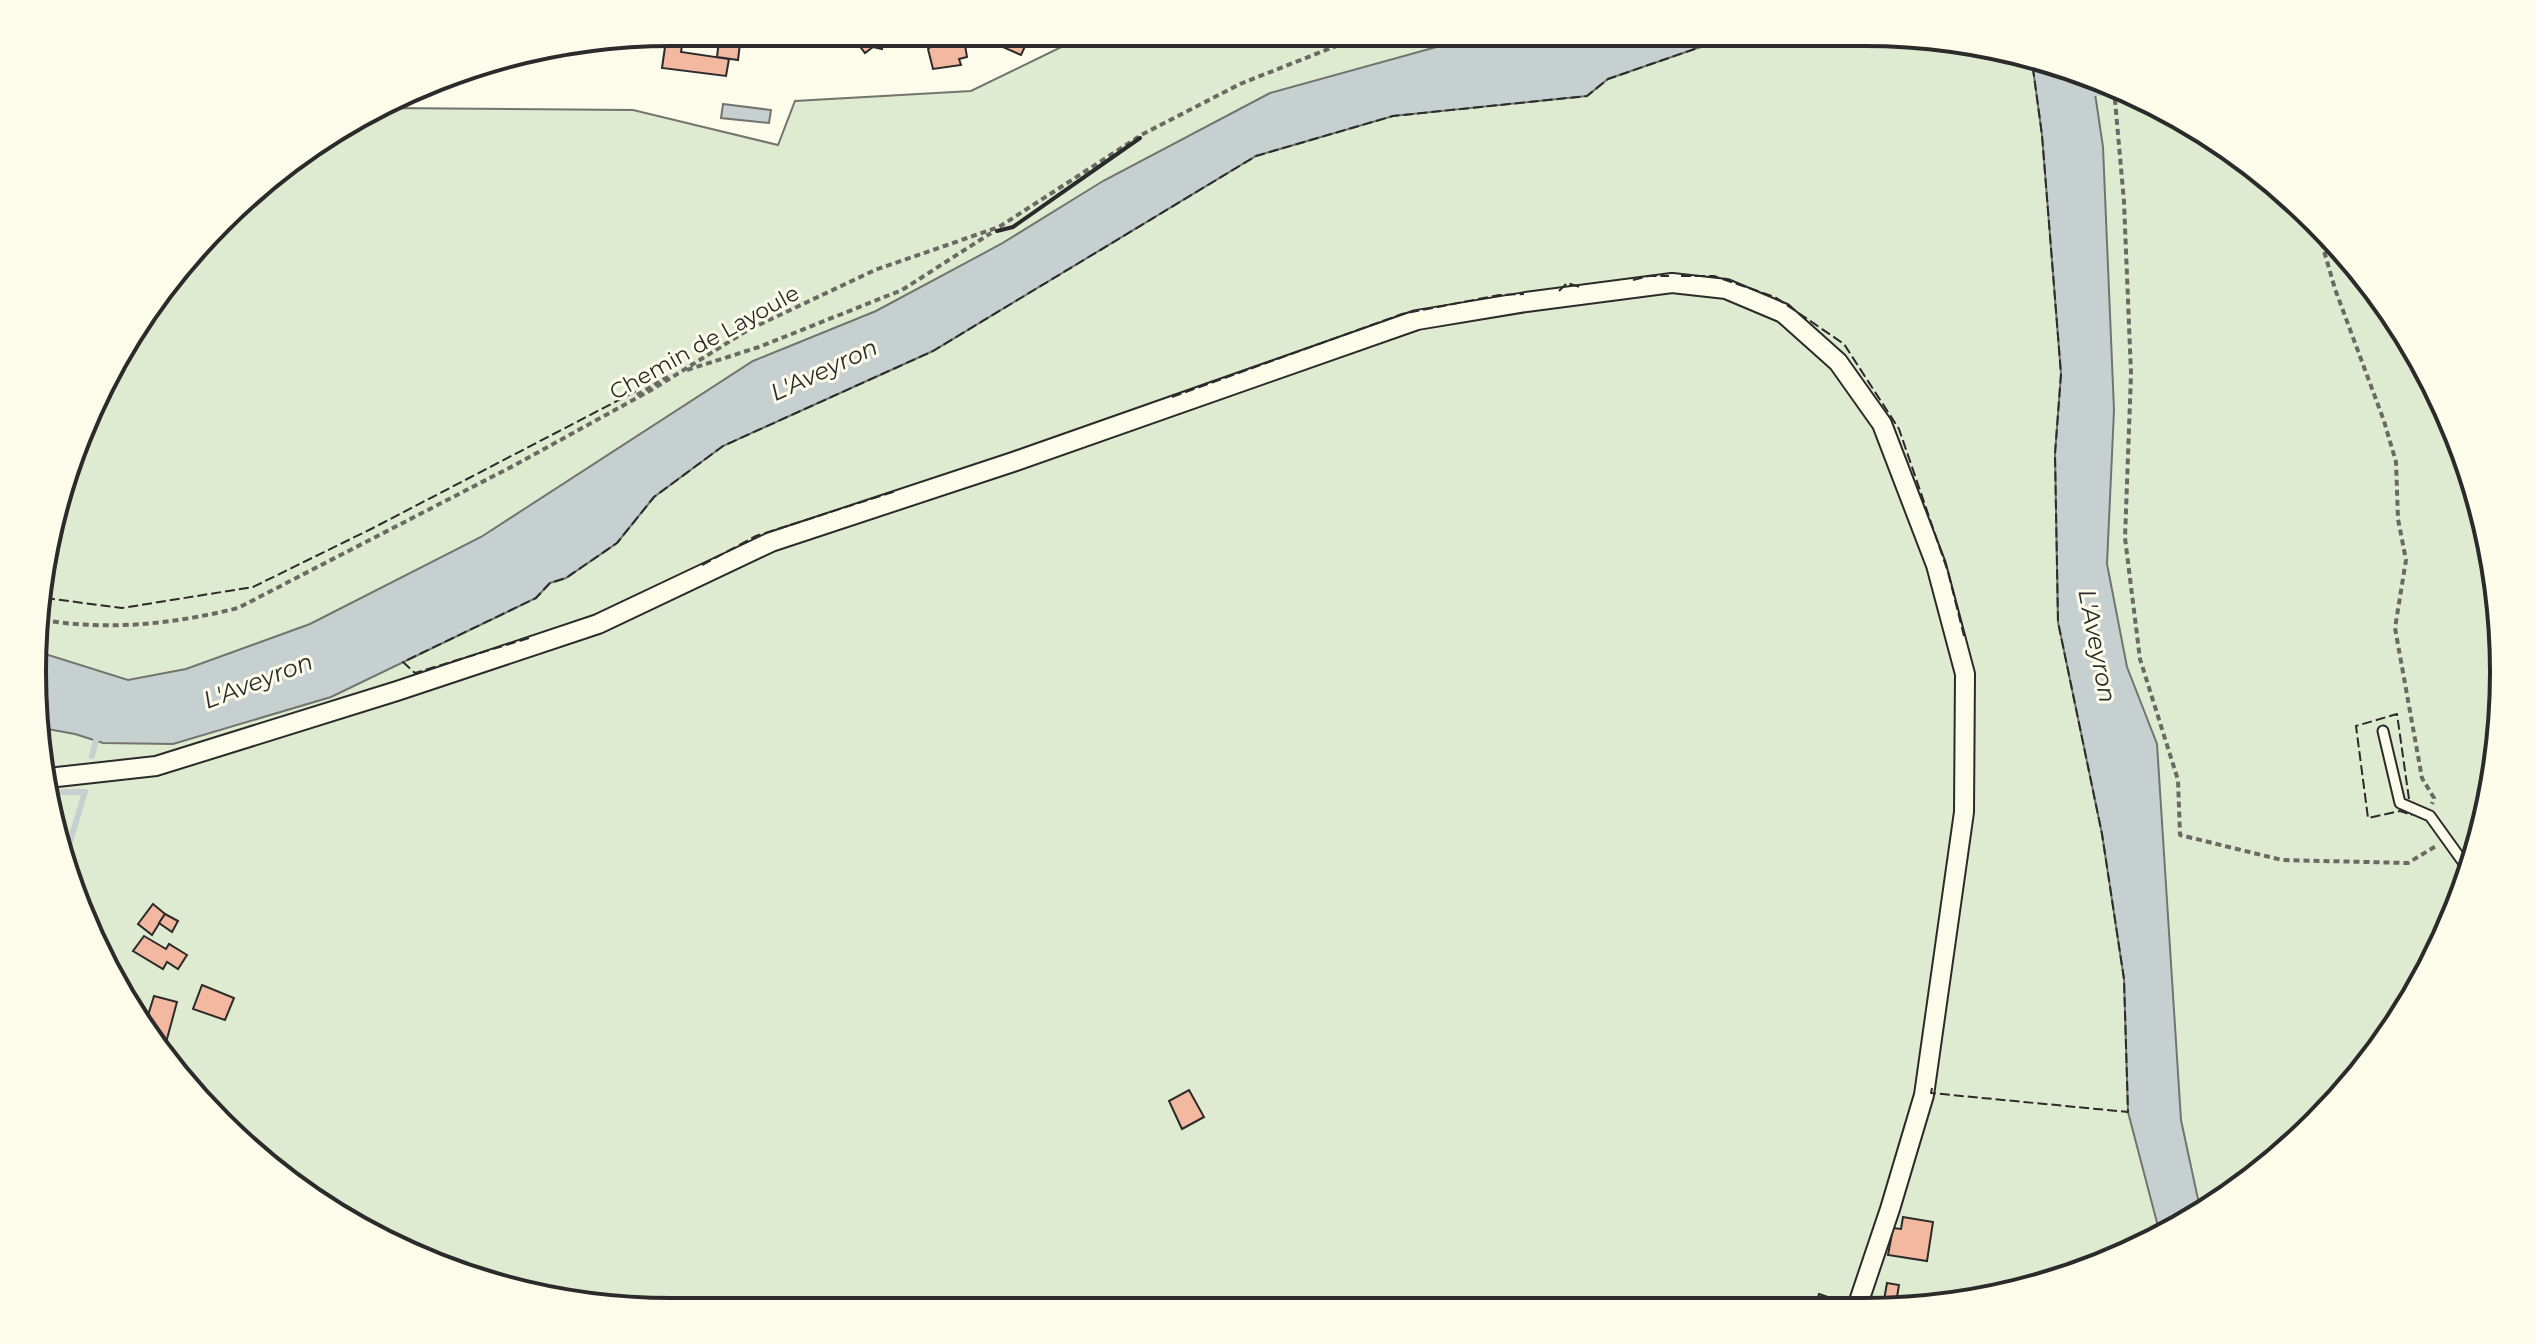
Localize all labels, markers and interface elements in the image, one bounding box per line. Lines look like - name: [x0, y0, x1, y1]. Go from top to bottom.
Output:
- street label: Chemin de Layoule: [605, 279, 804, 406]
- water label: L'Aveyron: [765, 332, 882, 407]
- water label: L'Aveyron: [2072, 587, 2123, 705]
- water label: L'Aveyron: [199, 646, 317, 715]

